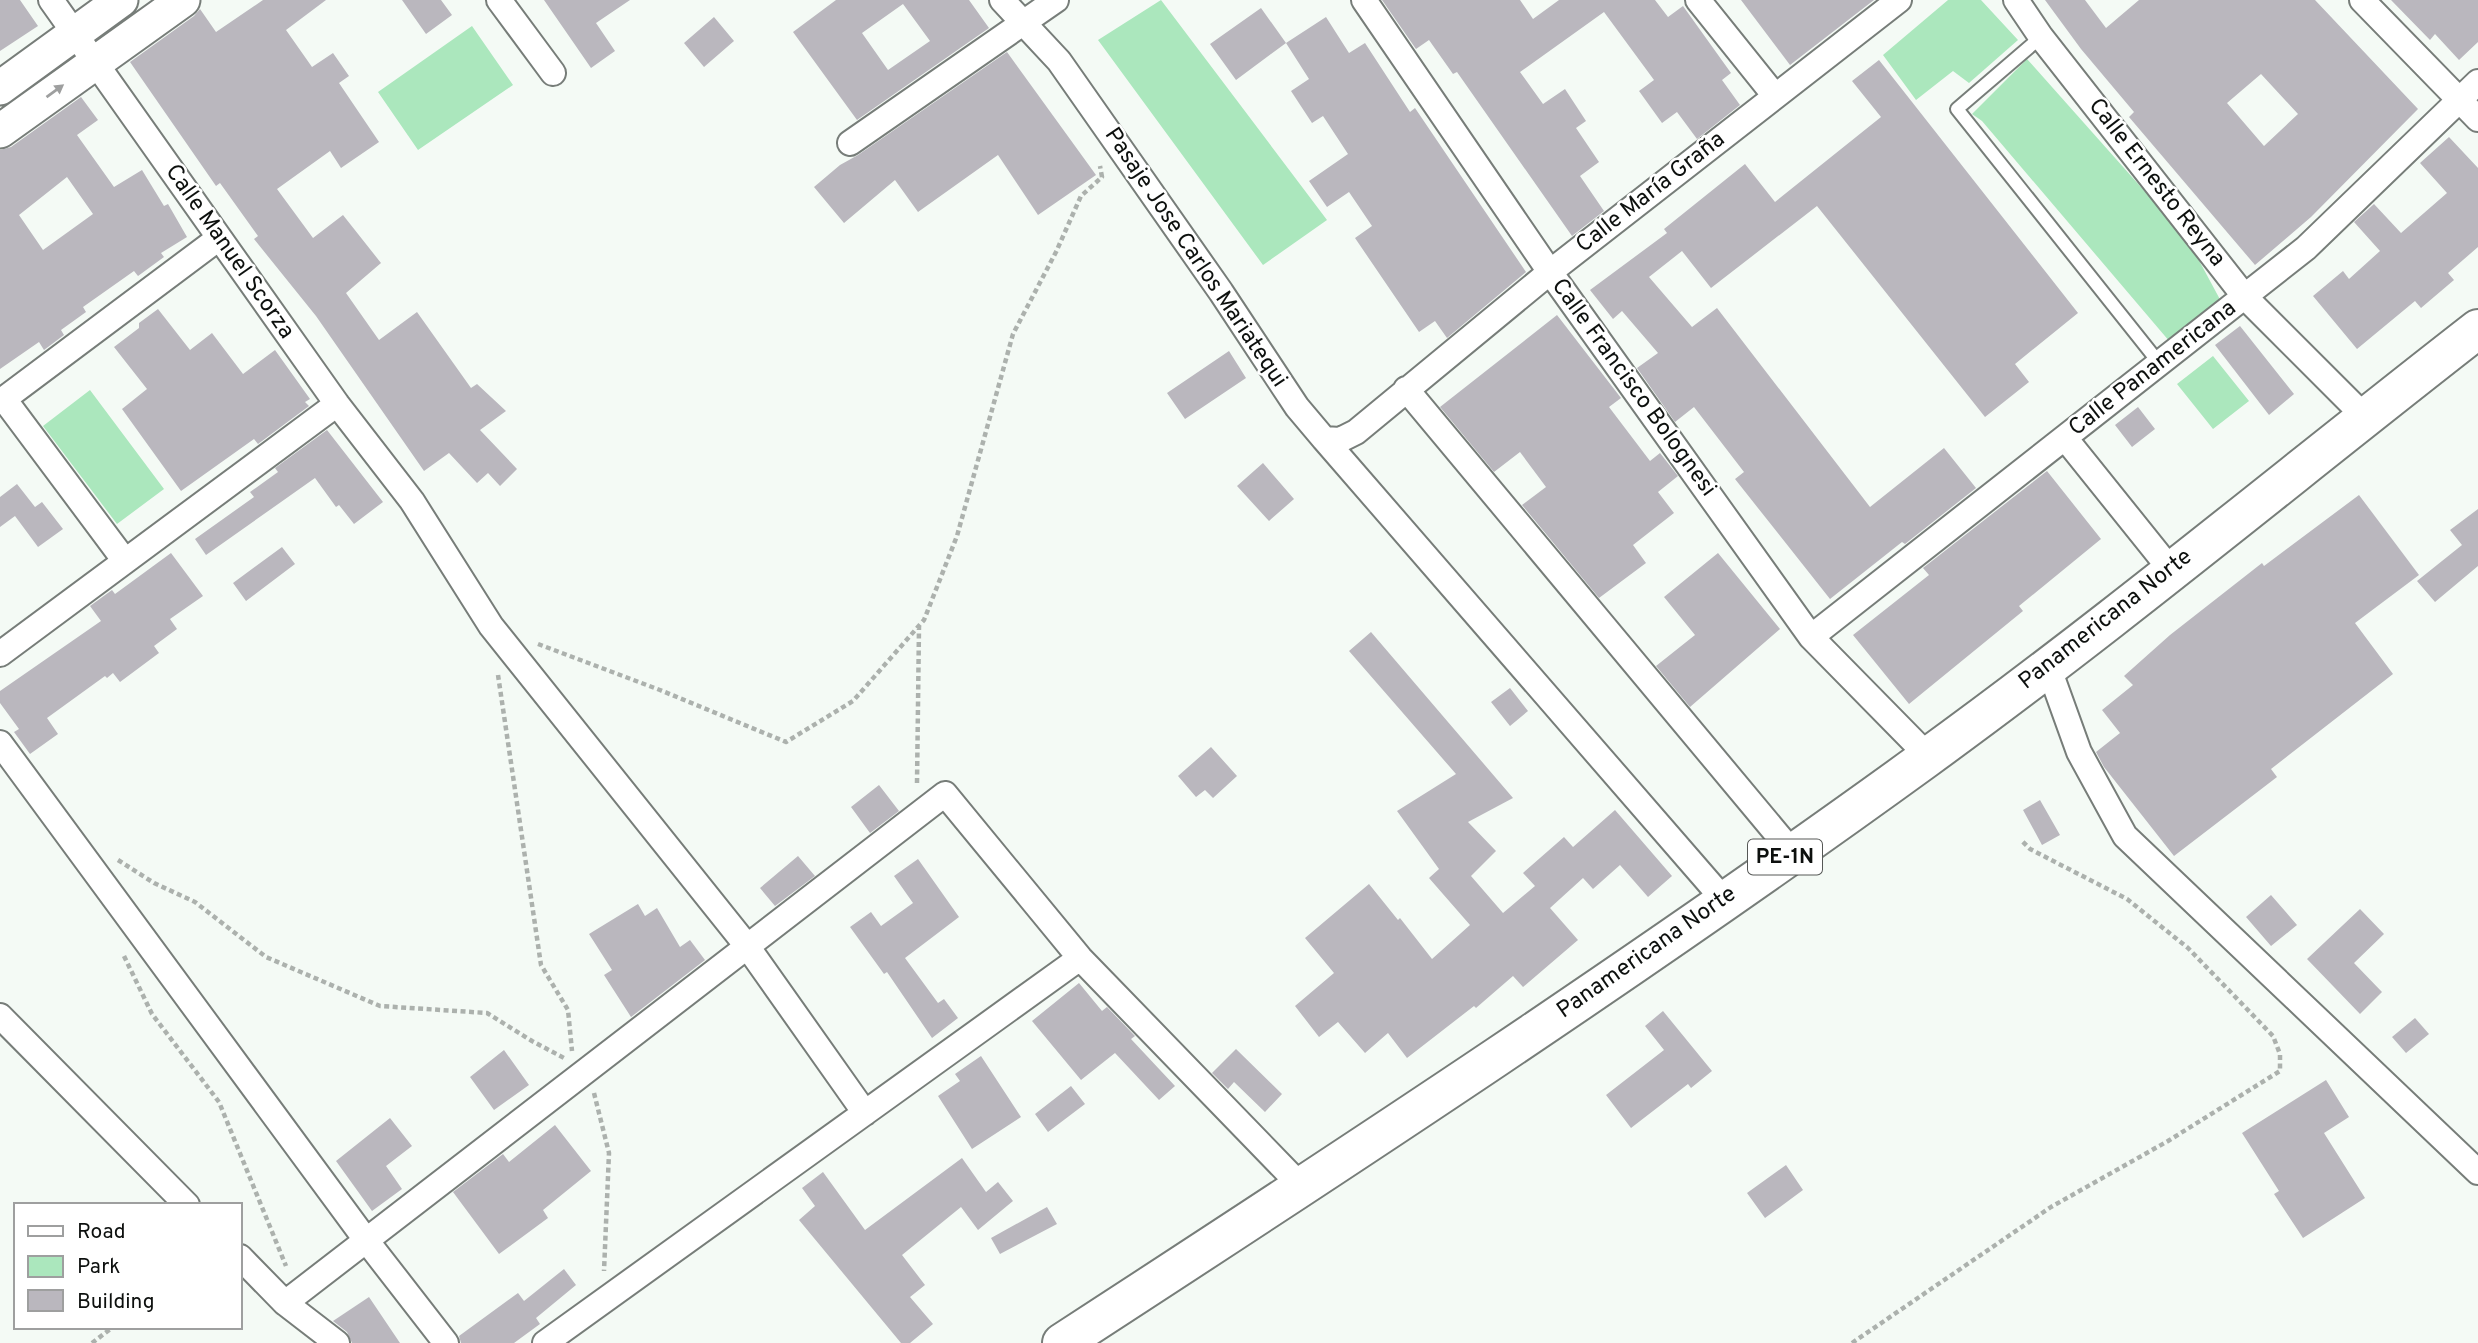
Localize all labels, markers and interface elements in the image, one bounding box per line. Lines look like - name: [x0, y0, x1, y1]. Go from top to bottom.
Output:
- one-way arrow: [46, 84, 65, 98]
- street label: Calle Ernesto Reyna: [2081, 93, 2231, 273]
- street label: Pasaje Jose Carlos Mariatequi: [1097, 123, 1293, 393]
- street label: Calle María Graña: [1571, 126, 1731, 260]
- street label: Calle Manuel Scorza: [158, 159, 300, 345]
- street label: Calle Francisco Bolognesi: [1544, 273, 1722, 503]
- street label: Calle Panamericana: [2063, 295, 2243, 443]
- street label: Panamericana Norte: [2013, 543, 2199, 697]
- road number: PE-1N: [1748, 840, 1822, 874]
- street label: Panamericana Norte: [1552, 880, 1742, 1026]
- legend: [14, 1203, 242, 1329]
- text: Road: [77, 1219, 126, 1246]
- text: Park: [77, 1254, 120, 1281]
- text: Building: [77, 1289, 155, 1316]

